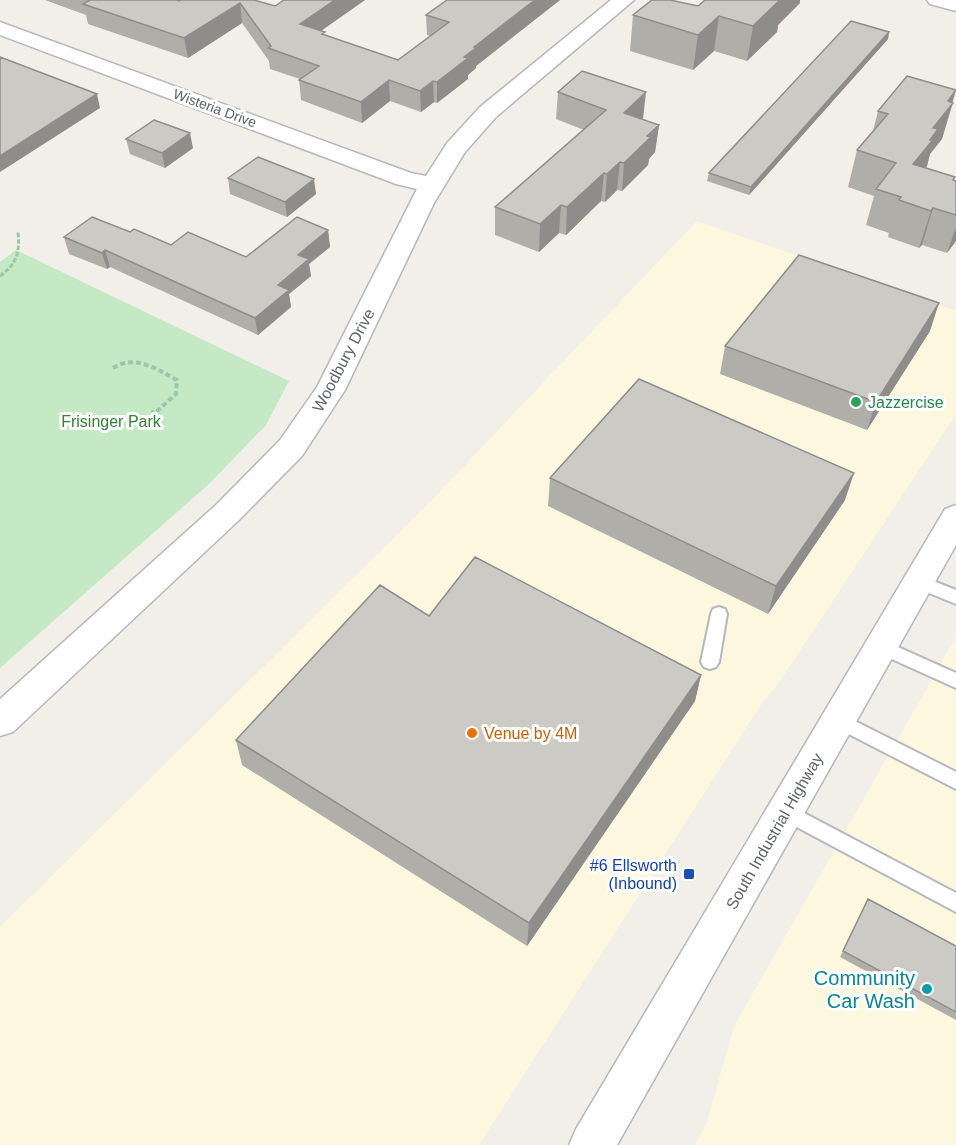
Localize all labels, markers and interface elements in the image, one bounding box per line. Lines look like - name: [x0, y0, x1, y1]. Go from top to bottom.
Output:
- street label: Wisteria Drive: [171, 86, 259, 130]
- street label: Woodbury Drive: [309, 306, 378, 415]
- place label: Jazzercise: [868, 394, 944, 411]
- marker: Jazzercise: [849, 395, 863, 409]
- park label: Frisinger Park: [61, 413, 162, 430]
- place label: Venue by 4M: [484, 725, 577, 742]
- marker: Venue by 4M: [465, 726, 479, 740]
- street label: South Industrial Highway: [723, 750, 826, 912]
- place label: #6 Ellsworth (Inbound): [590, 857, 677, 892]
- marker: #6 Ellsworth (Inbound): [682, 867, 696, 881]
- place label: Community Car Wash: [814, 967, 915, 1012]
- marker: Community Car Wash: [920, 982, 934, 996]

